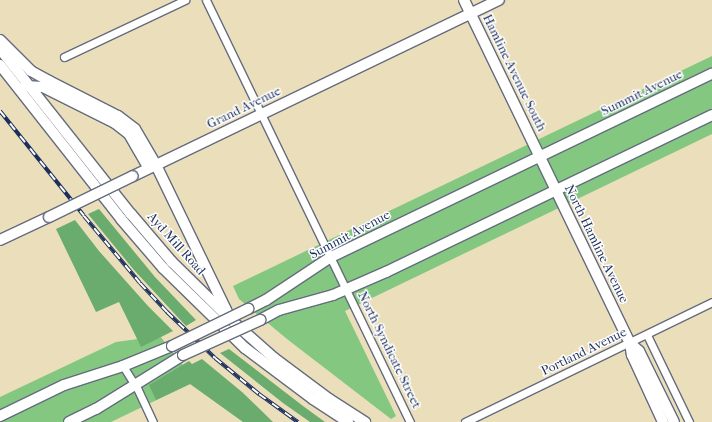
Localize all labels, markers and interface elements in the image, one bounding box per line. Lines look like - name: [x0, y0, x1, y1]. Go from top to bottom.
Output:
- street label: Hamline Avenue South: [479, 12, 549, 134]
- street label: Summit Avenue: [599, 67, 685, 119]
- street label: Grand Avenue: [205, 83, 283, 133]
- street label: North Hamline Avenue: [561, 182, 631, 306]
- street label: Summit Avenue: [307, 207, 393, 263]
- street label: Ayd Mill Road: [144, 209, 208, 279]
- street label: North Syndicate Street: [354, 289, 424, 411]
- street label: Portland Avenue: [539, 325, 629, 379]

